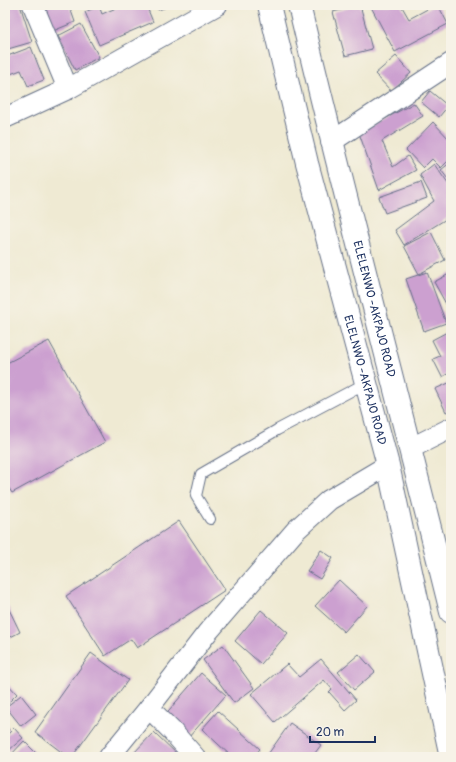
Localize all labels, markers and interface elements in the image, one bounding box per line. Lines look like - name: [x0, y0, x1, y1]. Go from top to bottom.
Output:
- street label: ELELENWO -AKPAJO ROAD: [350, 239, 399, 379]
- street label: ELELNWO -AKPAJO ROAD: [341, 313, 390, 447]
- scale bar: [310, 718, 375, 744]
- text: 20 m: [316, 725, 345, 740]

